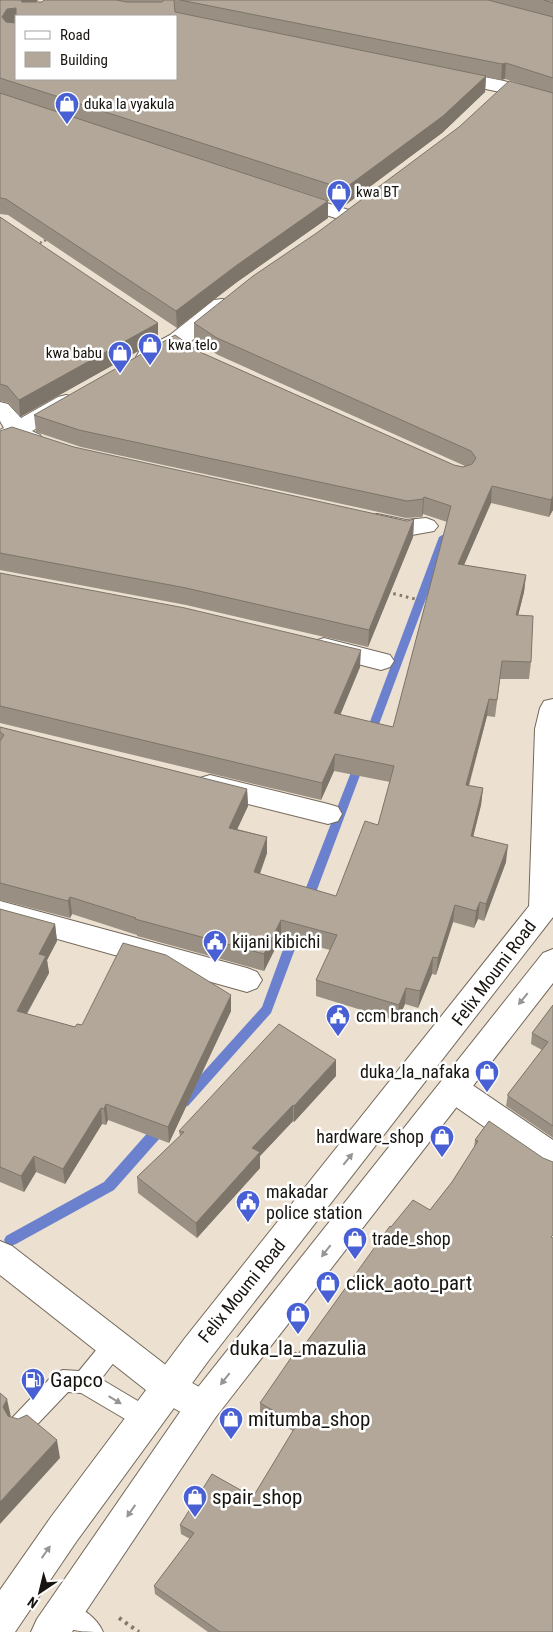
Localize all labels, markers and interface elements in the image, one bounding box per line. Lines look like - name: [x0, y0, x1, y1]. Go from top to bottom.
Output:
- legend: [15, 15, 178, 80]
- text: Road: [60, 26, 90, 44]
- text: Building: [60, 51, 108, 69]
- shop icon: duka la vyakula: [54, 91, 80, 125]
- place label: duka la vyakula: [84, 95, 175, 113]
- shop icon: kwa BT: [326, 179, 352, 213]
- place label: kwa BT: [356, 183, 399, 201]
- shop icon: kwa telo: [137, 332, 163, 366]
- place label: kwa telo: [168, 336, 218, 354]
- shop icon: kwa babu: [107, 340, 133, 374]
- place label: kwa babu: [46, 344, 102, 362]
- street label: Felix Moumi Road: [447, 916, 540, 1030]
- public building icon: kijani kibichi: [202, 929, 228, 963]
- place label: kijani kibichi: [232, 931, 320, 952]
- one-way arrow: [517, 992, 528, 1005]
- public building icon: ccm branch: [325, 1003, 351, 1037]
- place label: ccm branch: [356, 1005, 439, 1026]
- shop icon: duka_la_nafaka: [474, 1059, 500, 1093]
- place label: duka_la_nafaka: [360, 1061, 470, 1082]
- shop icon: hardware_shop: [429, 1124, 455, 1158]
- place label: hardware_shop: [316, 1126, 424, 1147]
- one-way arrow: [342, 1153, 353, 1166]
- place label: makadar police station: [266, 1181, 362, 1223]
- public building icon: makadar police station: [235, 1189, 261, 1223]
- shop icon: trade_shop: [342, 1226, 368, 1260]
- place label: trade_shop: [372, 1228, 451, 1249]
- street label: Felix Moumi Road: [194, 1235, 290, 1346]
- one-way arrow: [320, 1244, 331, 1257]
- shop icon: click_aoto_part: [315, 1270, 341, 1304]
- place label: click_aoto_part: [346, 1271, 472, 1295]
- shop icon: duka_la_mazulia: [285, 1301, 311, 1335]
- place label: duka_la_mazulia: [230, 1336, 366, 1360]
- fuel station icon: Gapco: [20, 1367, 46, 1401]
- place label: Gapco: [50, 1368, 103, 1392]
- one-way arrow: [220, 1372, 230, 1386]
- one-way arrow: [109, 1396, 122, 1405]
- shop icon: mitumba_shop: [218, 1406, 244, 1440]
- place label: mitumba_shop: [248, 1407, 370, 1431]
- shop icon: spair_shop: [182, 1484, 208, 1518]
- place label: spair_shop: [212, 1485, 302, 1509]
- one-way arrow: [126, 1504, 136, 1518]
- one-way arrow: [41, 1545, 51, 1559]
- north arrow: [15, 1567, 65, 1617]
- text: N: [24, 1594, 41, 1612]

